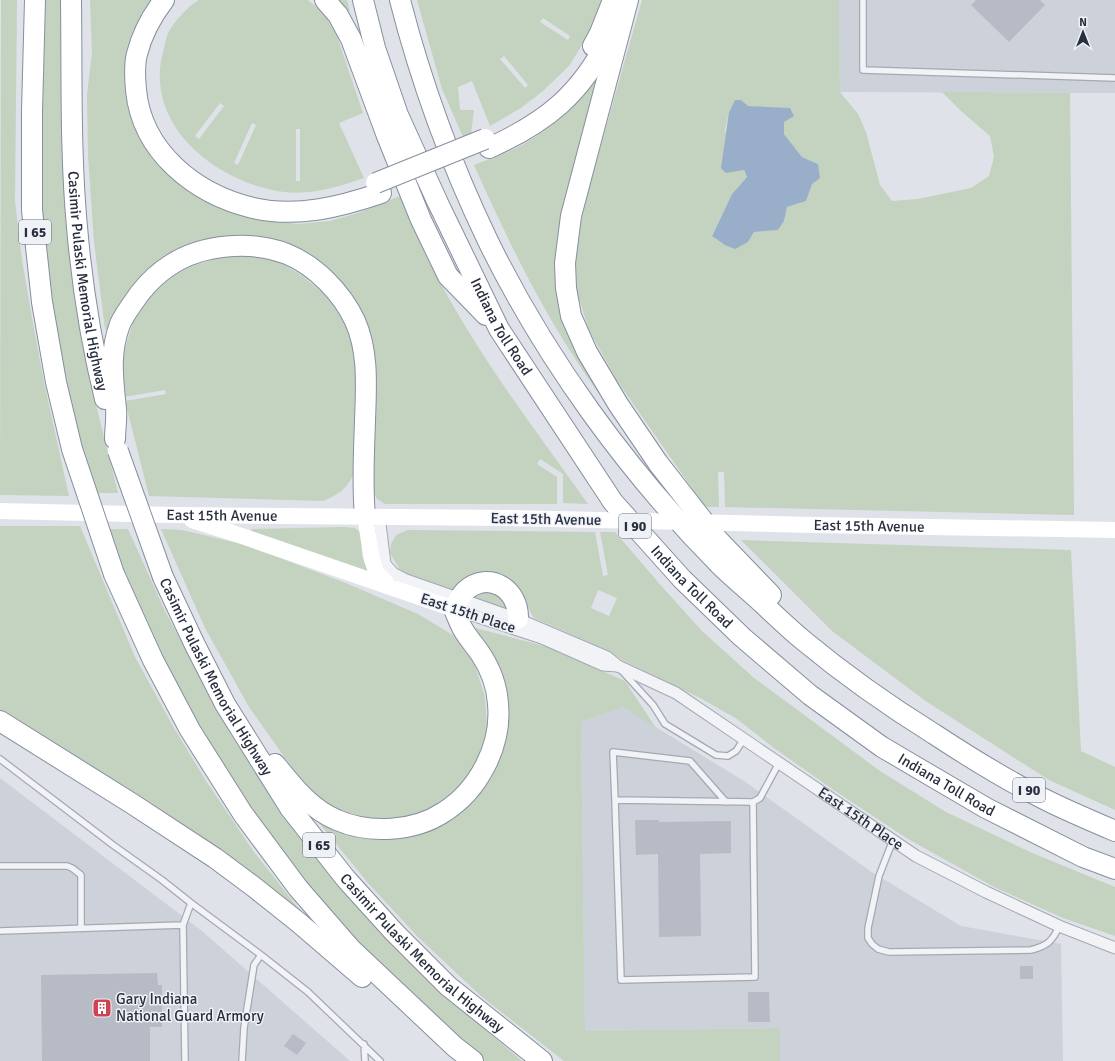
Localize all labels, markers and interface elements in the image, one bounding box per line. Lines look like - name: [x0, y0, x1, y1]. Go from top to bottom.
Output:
- north arrow: [1063, 12, 1103, 52]
- text: N: [1079, 16, 1087, 29]
- street label: Casimir Pulaski Memorial Highway: [64, 171, 112, 393]
- road number: I 65: [19, 220, 51, 244]
- street label: Indiana Toll Road: [467, 275, 536, 379]
- street label: East 15th Avenue: [166, 506, 278, 525]
- street label: East 15th Avenue: [490, 509, 602, 529]
- road number: I 90: [619, 514, 651, 538]
- street label: East 15th Avenue: [813, 516, 925, 536]
- street label: Indiana Toll Road: [647, 542, 737, 632]
- street label: Casimir Pulaski Memorial Highway: [156, 575, 276, 779]
- street label: East 15th Place: [418, 589, 518, 637]
- street label: Indiana Toll Road: [895, 749, 998, 820]
- road number: I 90: [1013, 778, 1045, 802]
- street label: East 15th Place: [815, 783, 907, 854]
- road number: I 65: [303, 833, 335, 857]
- street label: Casimir Pulaski Memorial Highway: [336, 870, 508, 1036]
- place label: Gary Indiana National Guard Armory: [116, 990, 264, 1025]
- building icon: Gary Indiana National Guard Armory: [91, 997, 113, 1019]

